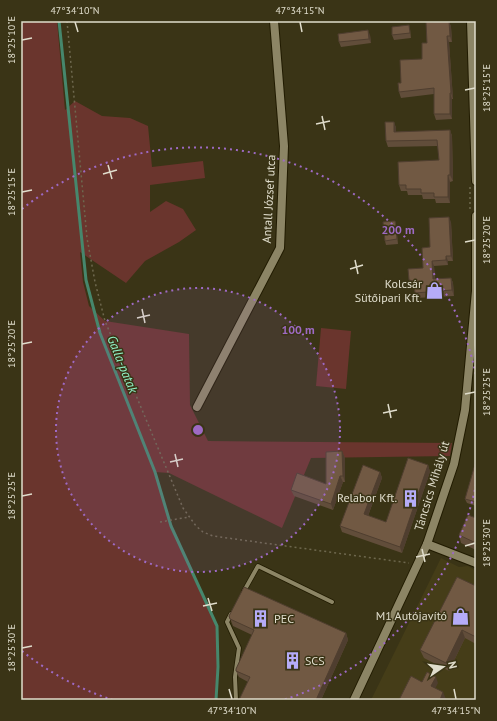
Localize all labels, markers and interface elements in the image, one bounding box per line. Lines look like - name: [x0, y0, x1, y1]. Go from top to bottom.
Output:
- text: 47°34'10"N: [50, 4, 100, 17]
- text: 47°34'15"N: [275, 4, 325, 17]
- text: 18°25'10"E: [5, 16, 18, 64]
- text: 18°25'15"E: [480, 64, 493, 112]
- street label: Antall József utca: [259, 154, 278, 244]
- text: 18°25'15"E: [5, 168, 18, 216]
- text: 18°25'20"E: [480, 216, 493, 264]
- text: 200 m: [381, 222, 415, 237]
- place label: Kolcsár Sütőipari Kft.: [355, 276, 422, 305]
- shop icon: Kolcsár Sütőipari Kft.: [425, 281, 445, 301]
- text: 18°25'20"E: [5, 320, 18, 368]
- text: 100 m: [281, 322, 315, 337]
- water label: Galla-patak: [103, 333, 142, 397]
- text: 18°25'25"E: [480, 368, 493, 416]
- centre of rings: [191, 423, 205, 437]
- street label: Táncsics Mihály út: [411, 439, 452, 533]
- text: 18°25'25"E: [5, 472, 18, 520]
- building icon: Relabor Kft.: [400, 488, 420, 508]
- place label: Relabor Kft.: [337, 490, 397, 505]
- text: 18°25'30"E: [480, 519, 493, 567]
- shop icon: M1 Autójavító: [450, 606, 470, 626]
- place label: M1 Autójavító: [376, 608, 447, 623]
- building icon: PEC: [251, 609, 271, 629]
- place label: PEC: [274, 611, 294, 626]
- text: 18°25'30"E: [5, 624, 18, 672]
- north arrow: [423, 647, 463, 687]
- building icon: SCS: [282, 651, 302, 671]
- place label: SCS: [305, 653, 325, 668]
- text: N: [445, 660, 460, 670]
- text: 47°34'10"N: [207, 704, 257, 717]
- text: 47°34'15"N: [431, 704, 481, 717]

